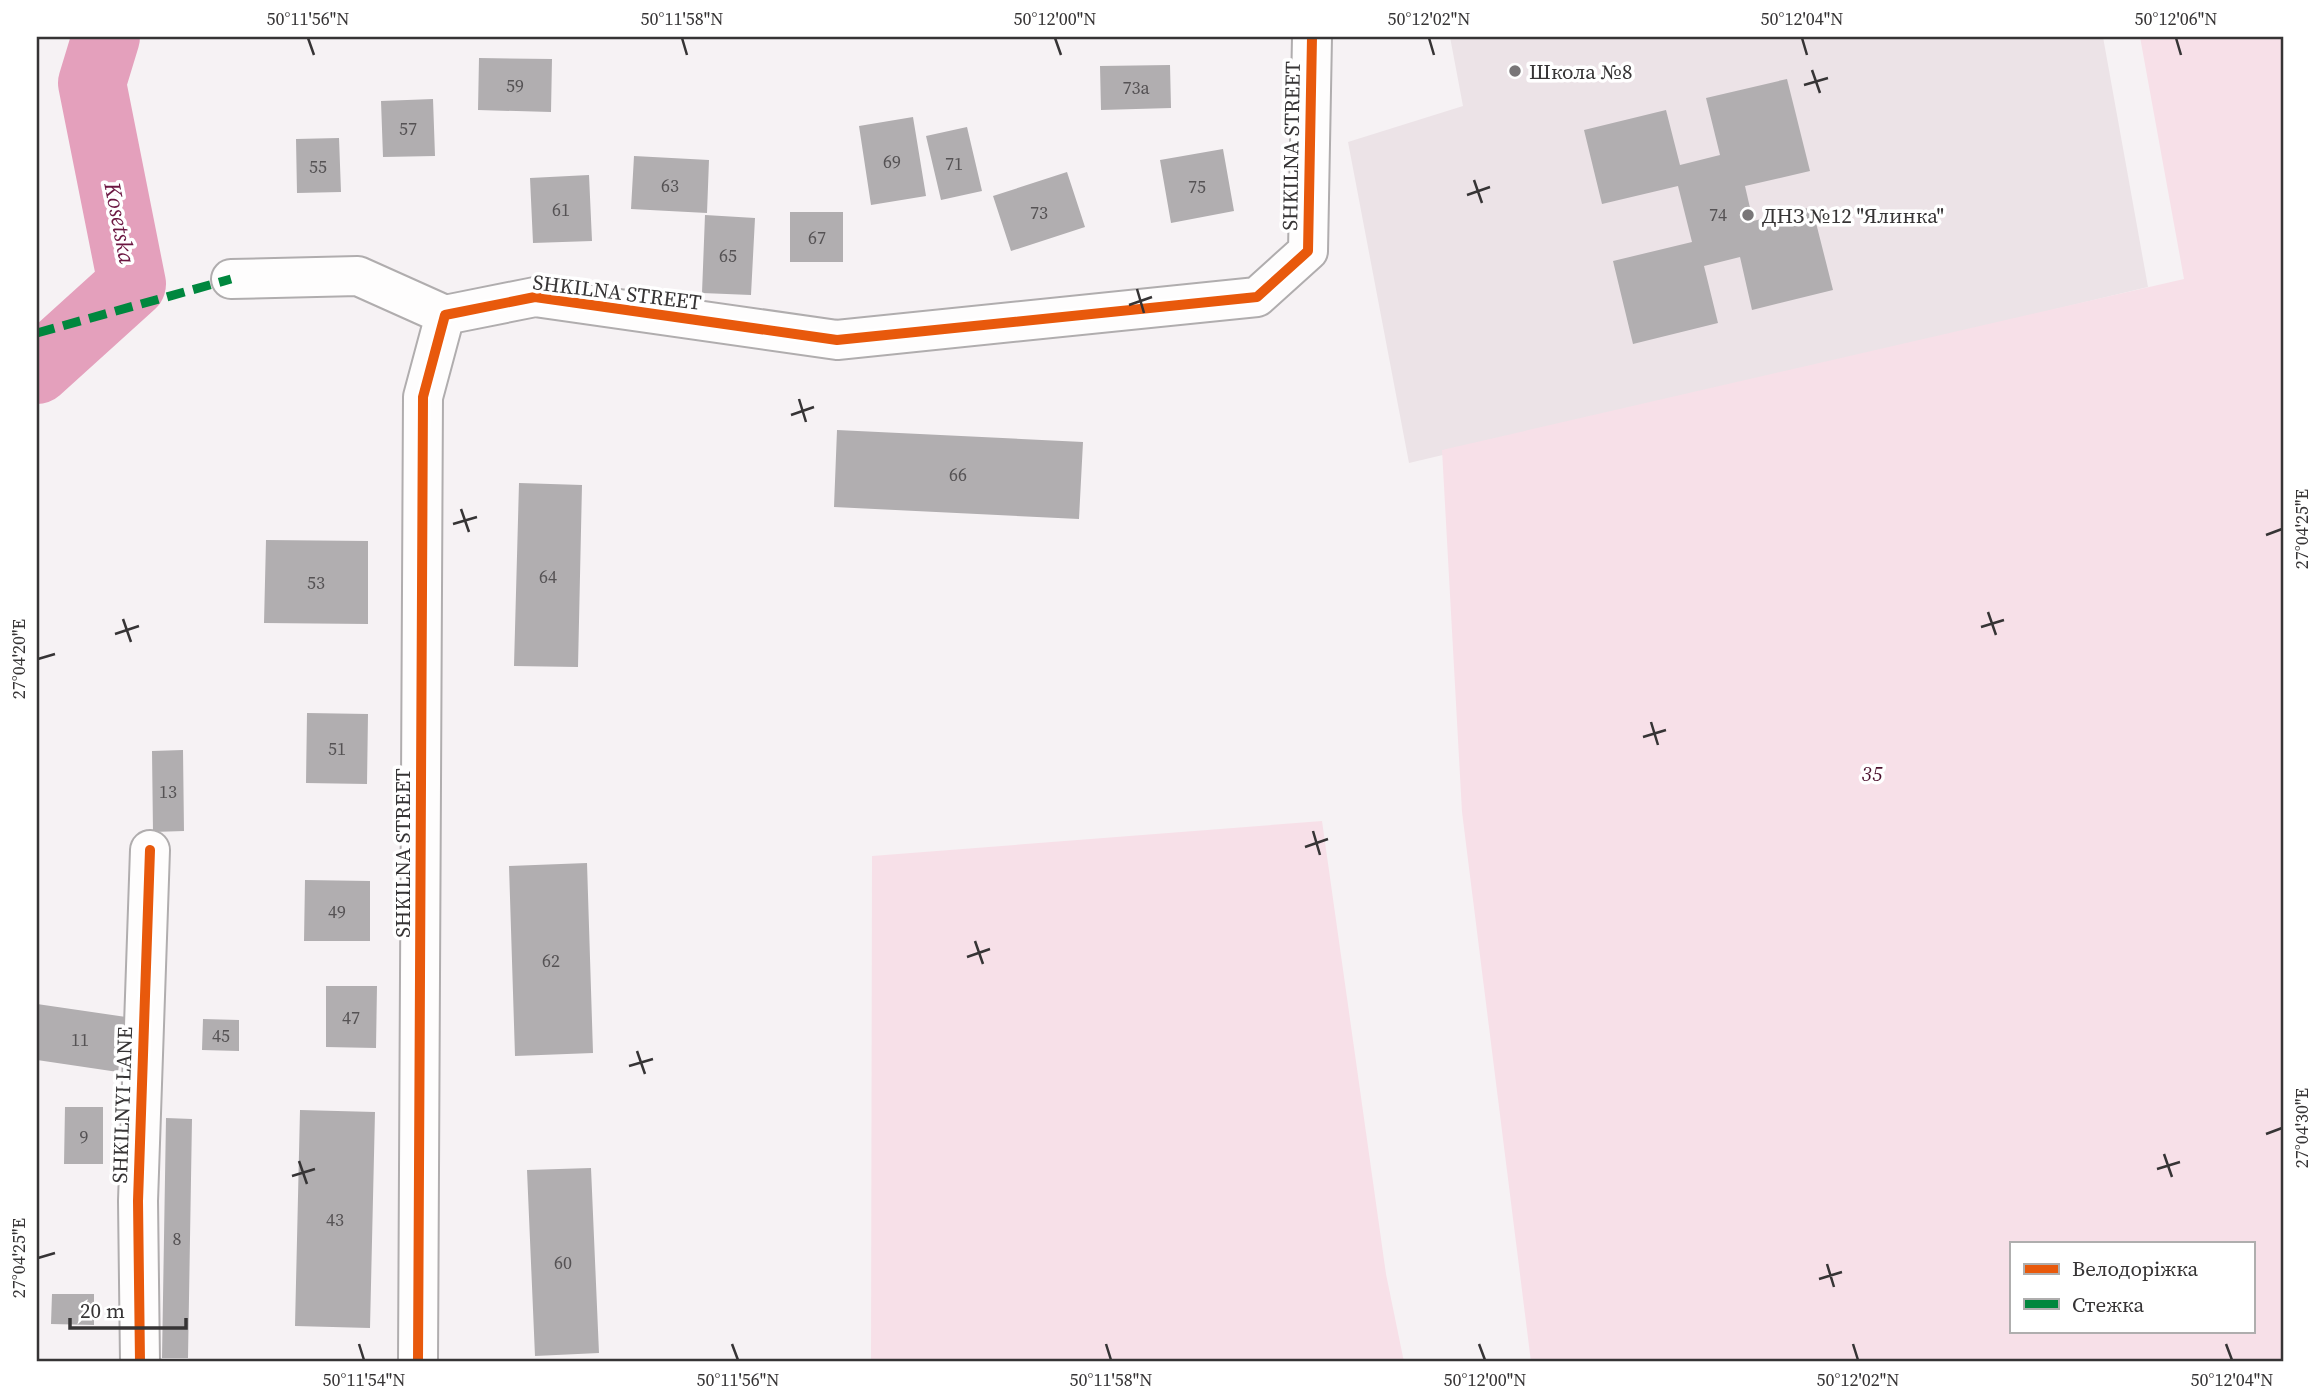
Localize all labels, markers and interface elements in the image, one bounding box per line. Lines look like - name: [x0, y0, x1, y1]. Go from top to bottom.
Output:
- text: 50°11'56"N: [267, 6, 349, 31]
- text: 50°11'58"N: [641, 6, 723, 31]
- text: 50°12'00"N: [1014, 6, 1096, 31]
- text: 50°12'02"N: [1388, 6, 1470, 31]
- text: 50°12'04"N: [1761, 6, 1843, 31]
- text: 50°12'06"N: [2135, 6, 2217, 31]
- place label: Школа №8: [1529, 57, 1633, 86]
- street label: SHKILNA STREET: [1275, 61, 1307, 231]
- marker: Школа №8: [1507, 63, 1523, 79]
- house number: 59: [506, 73, 524, 98]
- house number: 73а: [1122, 75, 1150, 100]
- house number: 57: [399, 116, 417, 141]
- house number: 69: [883, 149, 901, 174]
- house number: 71: [945, 151, 963, 176]
- house number: 55: [309, 154, 327, 179]
- house number: 63: [661, 173, 679, 198]
- house number: 75: [1188, 174, 1206, 199]
- water label: Kosetska: [96, 179, 144, 266]
- house number: 61: [552, 197, 570, 222]
- house number: 73: [1030, 200, 1048, 225]
- place label: ДНЗ №12 "Ялинка": [1762, 201, 1944, 230]
- house number: 74: [1709, 202, 1727, 227]
- marker: ДНЗ №12 "Ялинка": [1740, 207, 1756, 223]
- house number: 67: [808, 225, 826, 250]
- house number: 65: [719, 243, 737, 268]
- street label: SHKILNA STREET: [531, 267, 703, 317]
- house number: 66: [949, 462, 967, 487]
- text: 27°04'25"E: [2289, 489, 2314, 569]
- house number: 64: [539, 564, 557, 589]
- house number: 53: [307, 570, 325, 595]
- text: 27°04'20"E: [6, 619, 31, 699]
- house number: 51: [328, 736, 346, 761]
- park label: 35: [1861, 759, 1883, 788]
- street label: SHKILNA STREET: [388, 768, 417, 938]
- house number: 13: [159, 779, 177, 804]
- house number: 49: [328, 899, 346, 924]
- house number: 62: [542, 948, 560, 973]
- house number: 47: [342, 1005, 360, 1030]
- house number: 45: [212, 1023, 230, 1048]
- street label: SHKILNYI LANE: [105, 1026, 139, 1184]
- house number: 11: [71, 1027, 89, 1052]
- text: 27°04'30"E: [2289, 1088, 2314, 1168]
- house number: 9: [80, 1124, 89, 1149]
- house number: 43: [326, 1207, 344, 1232]
- text: 27°04'25"E: [6, 1218, 31, 1298]
- house number: 8: [173, 1226, 182, 1251]
- legend: [2010, 1242, 2254, 1332]
- house number: 60: [554, 1250, 572, 1275]
- text: Велодоріжка: [2072, 1254, 2198, 1283]
- scale bar: [70, 1287, 186, 1331]
- text: Стежка: [2072, 1290, 2144, 1319]
- text: 20 m: [80, 1296, 125, 1325]
- text: 50°11'54"N: [323, 1367, 405, 1392]
- text: 50°11'56"N: [697, 1367, 779, 1392]
- text: 50°11'58"N: [1070, 1367, 1152, 1392]
- text: 50°12'00"N: [1444, 1367, 1526, 1392]
- text: 50°12'02"N: [1817, 1367, 1899, 1392]
- text: 50°12'04"N: [2191, 1367, 2273, 1392]

